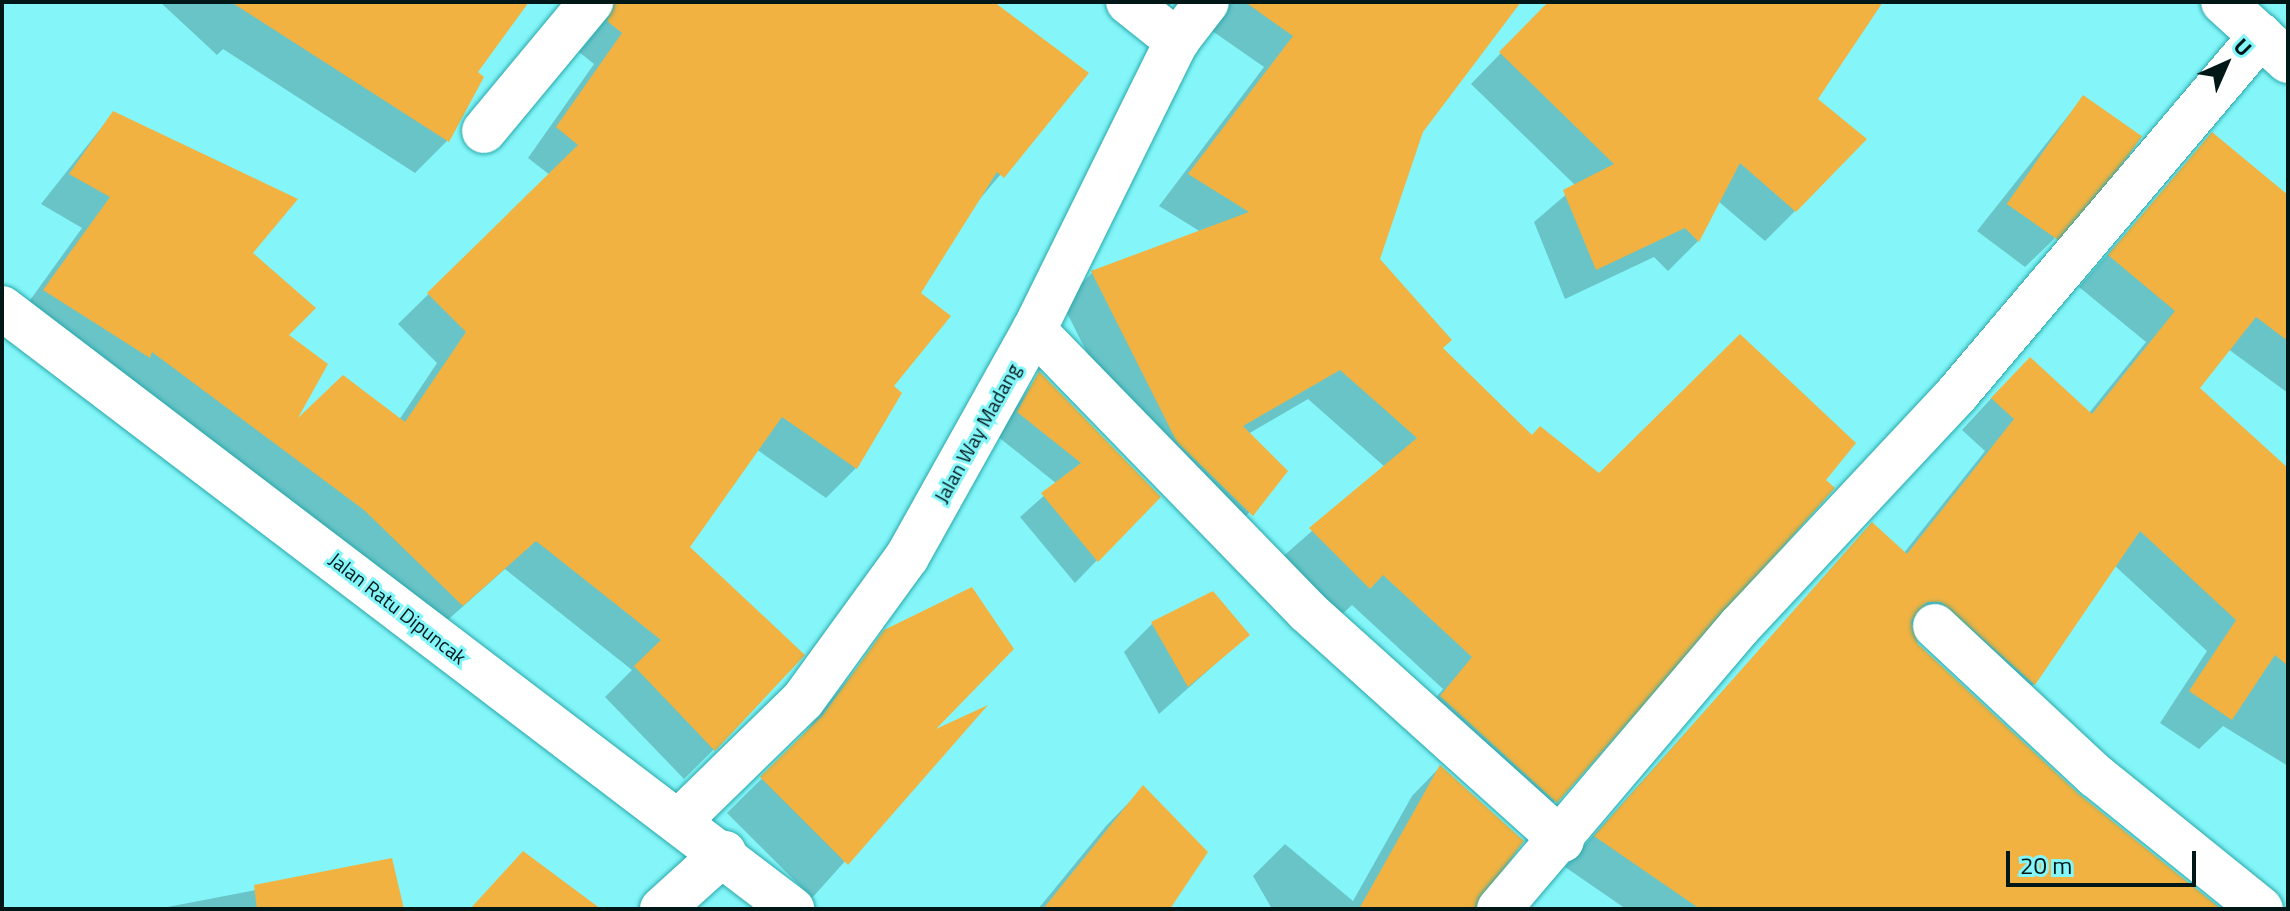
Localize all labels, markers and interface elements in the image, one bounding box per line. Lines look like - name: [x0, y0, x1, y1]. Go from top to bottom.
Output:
- north arrow: [2186, 24, 2266, 104]
- text: U: [2226, 30, 2260, 64]
- street label: Jalan Way Madang: [929, 359, 1025, 507]
- street label: Jalan Ratu Dipuncak: [325, 547, 471, 669]
- scale bar: [2010, 835, 2200, 885]
- text: 20 m: [2020, 847, 2072, 883]

